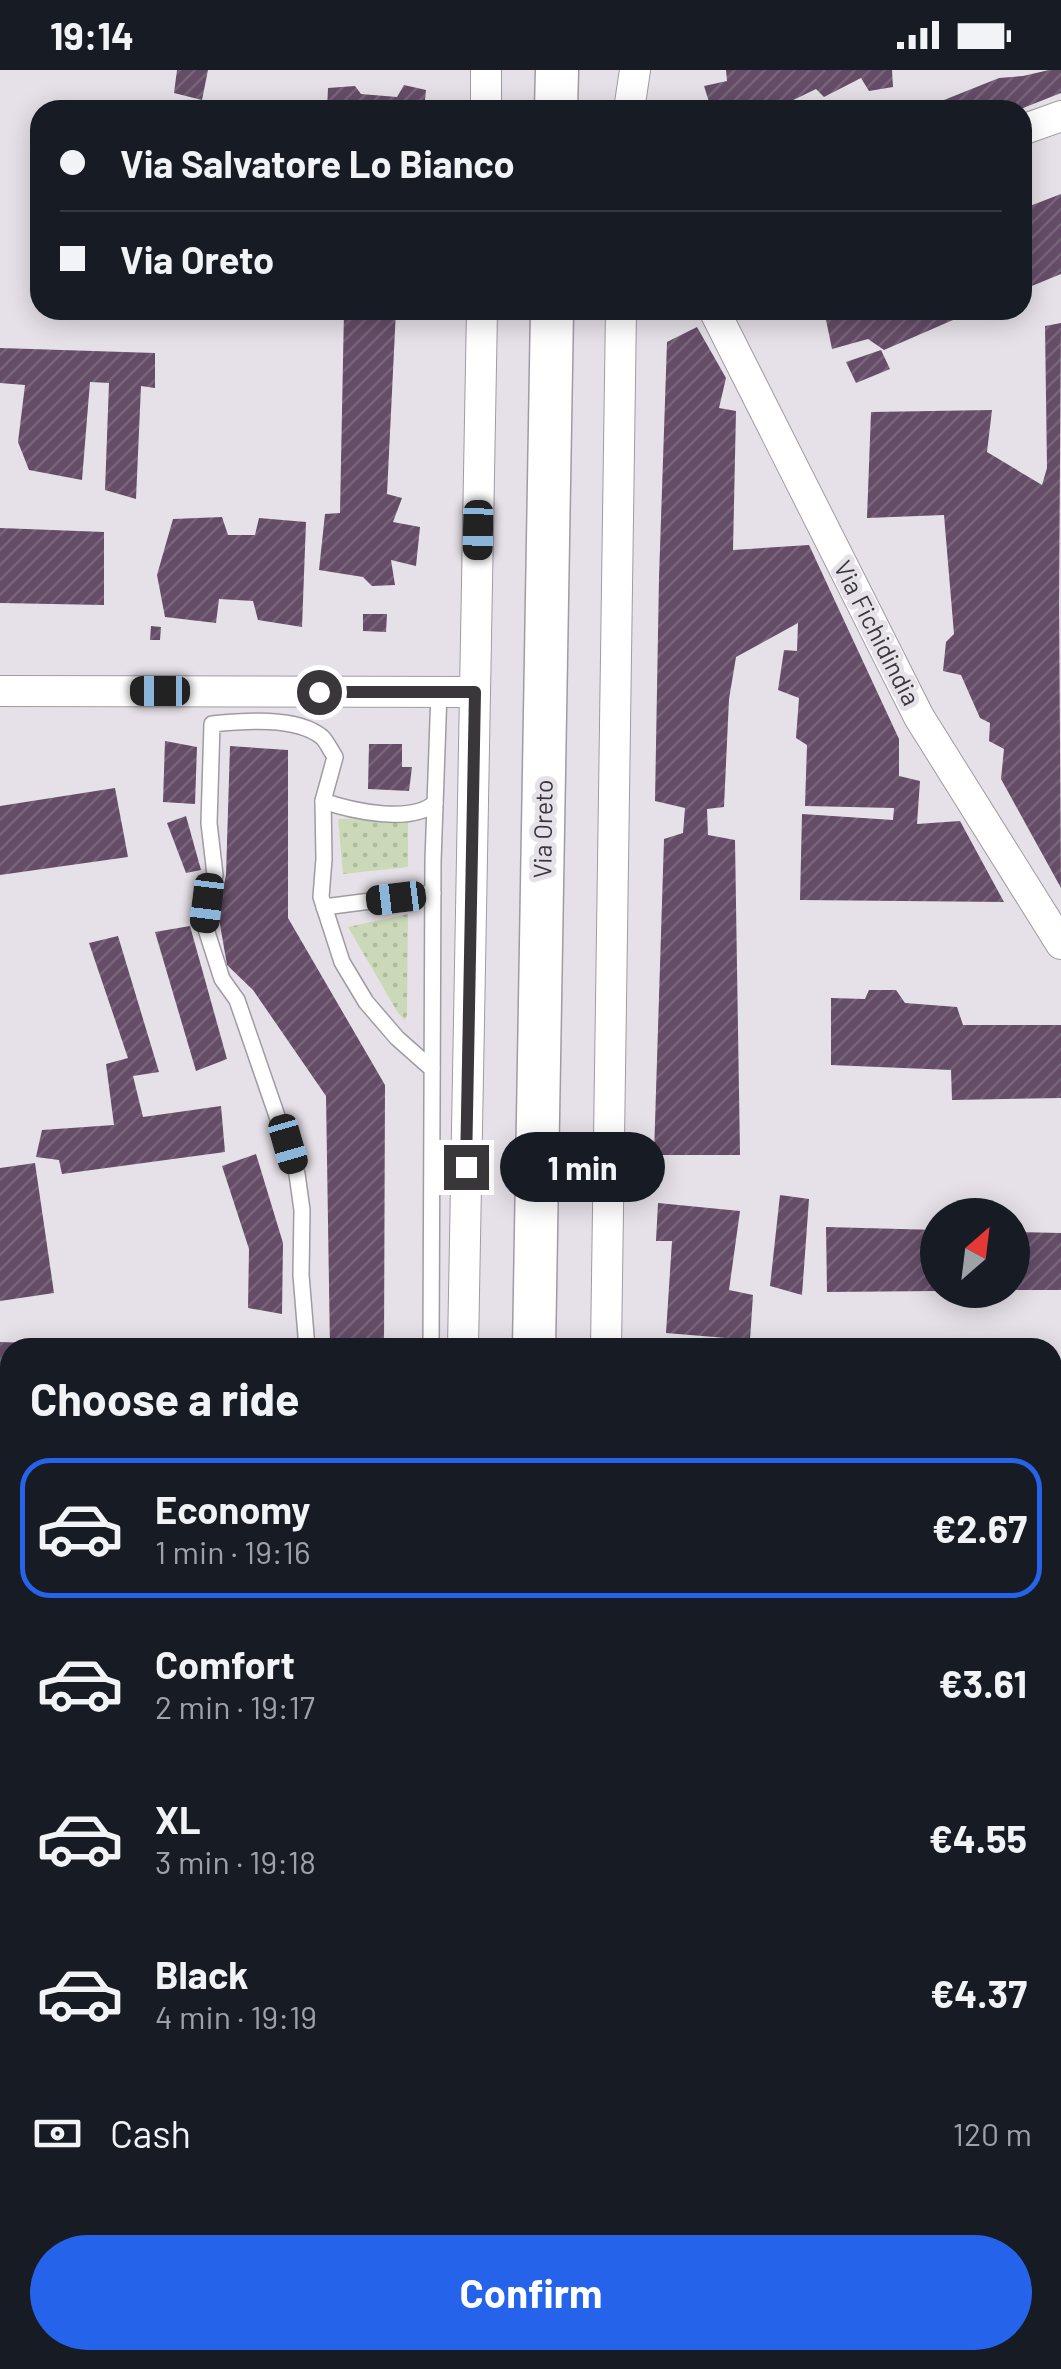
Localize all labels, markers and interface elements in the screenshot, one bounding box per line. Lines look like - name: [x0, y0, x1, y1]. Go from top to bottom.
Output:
- text: 19:14: [50, 12, 134, 58]
- text: Via Salvatore Lo Bianco: [120, 140, 515, 186]
- text: Via Oreto: [120, 236, 274, 282]
- car: [462, 500, 494, 560]
- street label: Via Fichidindia: [829, 555, 927, 710]
- route start: [297, 670, 342, 715]
- car: [130, 676, 190, 706]
- street label: Via Oreto: [526, 779, 558, 879]
- car: [188, 871, 226, 935]
- car: [364, 879, 428, 917]
- car: [265, 1111, 311, 1177]
- callout: 1 min: [501, 1132, 666, 1202]
- route end: [444, 1145, 489, 1190]
- text: 1 min: [547, 1148, 618, 1186]
- north arrow: [920, 1198, 1030, 1308]
- map controls: [920, 1198, 1030, 1308]
- text: Choose a ride: [30, 1371, 300, 1425]
- icon: car: [35, 1483, 125, 1573]
- text: Economy: [155, 1486, 310, 1532]
- text: €2.67: [932, 1505, 1027, 1551]
- text: 1 min · 19:16: [155, 1532, 310, 1570]
- icon: car: [35, 1638, 125, 1728]
- text: Comfort: [155, 1641, 295, 1687]
- text: €3.61: [939, 1660, 1027, 1706]
- text: 2 min · 19:17: [155, 1687, 315, 1725]
- icon: car: [35, 1793, 125, 1883]
- text: XL: [155, 1796, 201, 1842]
- text: €4.55: [929, 1815, 1027, 1861]
- text: 3 min · 19:18: [155, 1842, 316, 1880]
- icon: car: [35, 1948, 125, 2038]
- text: Black: [155, 1951, 249, 1997]
- text: €4.37: [930, 1970, 1027, 2016]
- text: 4 min · 19:19: [155, 1997, 317, 2035]
- icon: cash: [30, 2106, 85, 2161]
- text: Cash: [110, 2110, 191, 2156]
- text: 120 m: [953, 2114, 1032, 2152]
- button: Confirm: [30, 2235, 1032, 2350]

